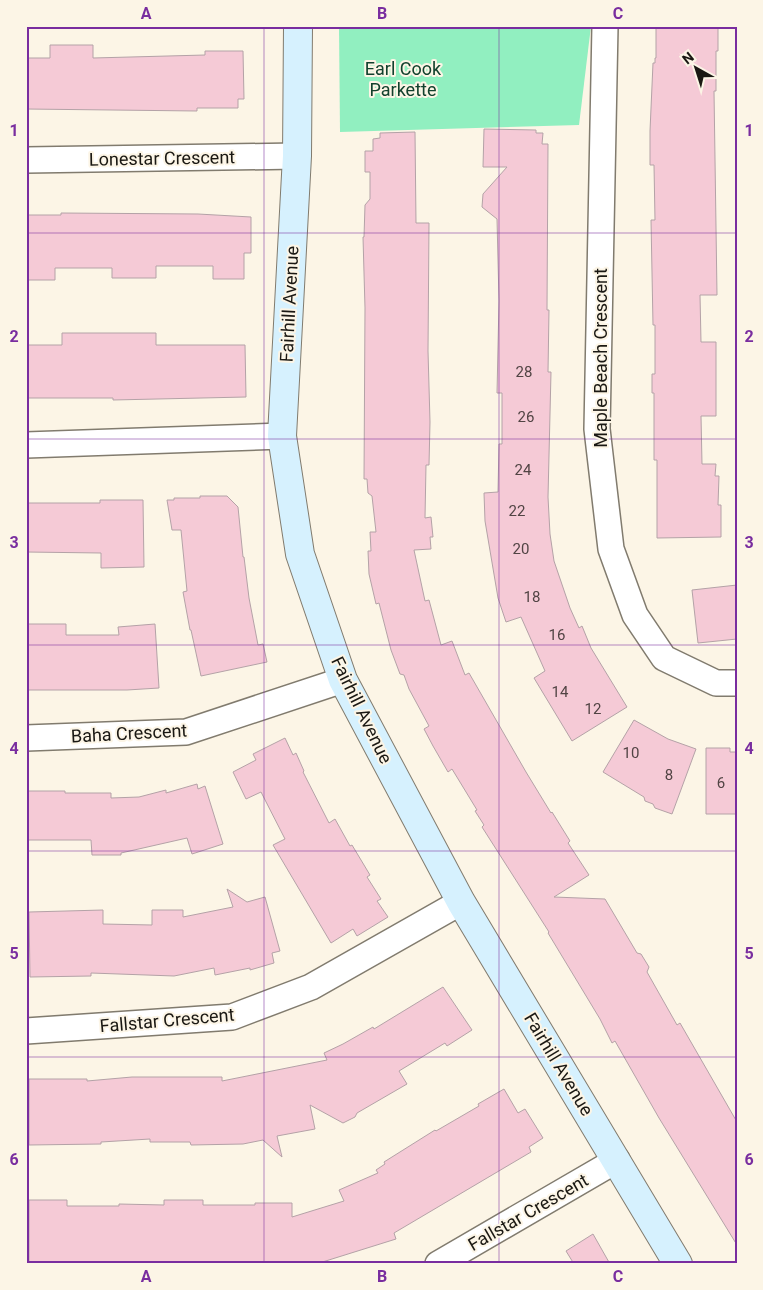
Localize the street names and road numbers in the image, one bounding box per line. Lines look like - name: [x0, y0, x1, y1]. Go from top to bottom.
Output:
- street label: Lonestar Crescent: [89, 146, 235, 170]
- street label: Fairhill Avenue: [275, 245, 303, 363]
- street label: Maple Beach Crescent: [590, 268, 611, 448]
- street label: Fairhill Avenue: [327, 653, 397, 767]
- street label: Baha Crescent: [70, 719, 188, 747]
- street label: Fallstar Crescent: [99, 1004, 235, 1036]
- street label: Fairhill Avenue: [520, 1009, 598, 1119]
- street label: Fallstar Crescent: [464, 1169, 592, 1255]

